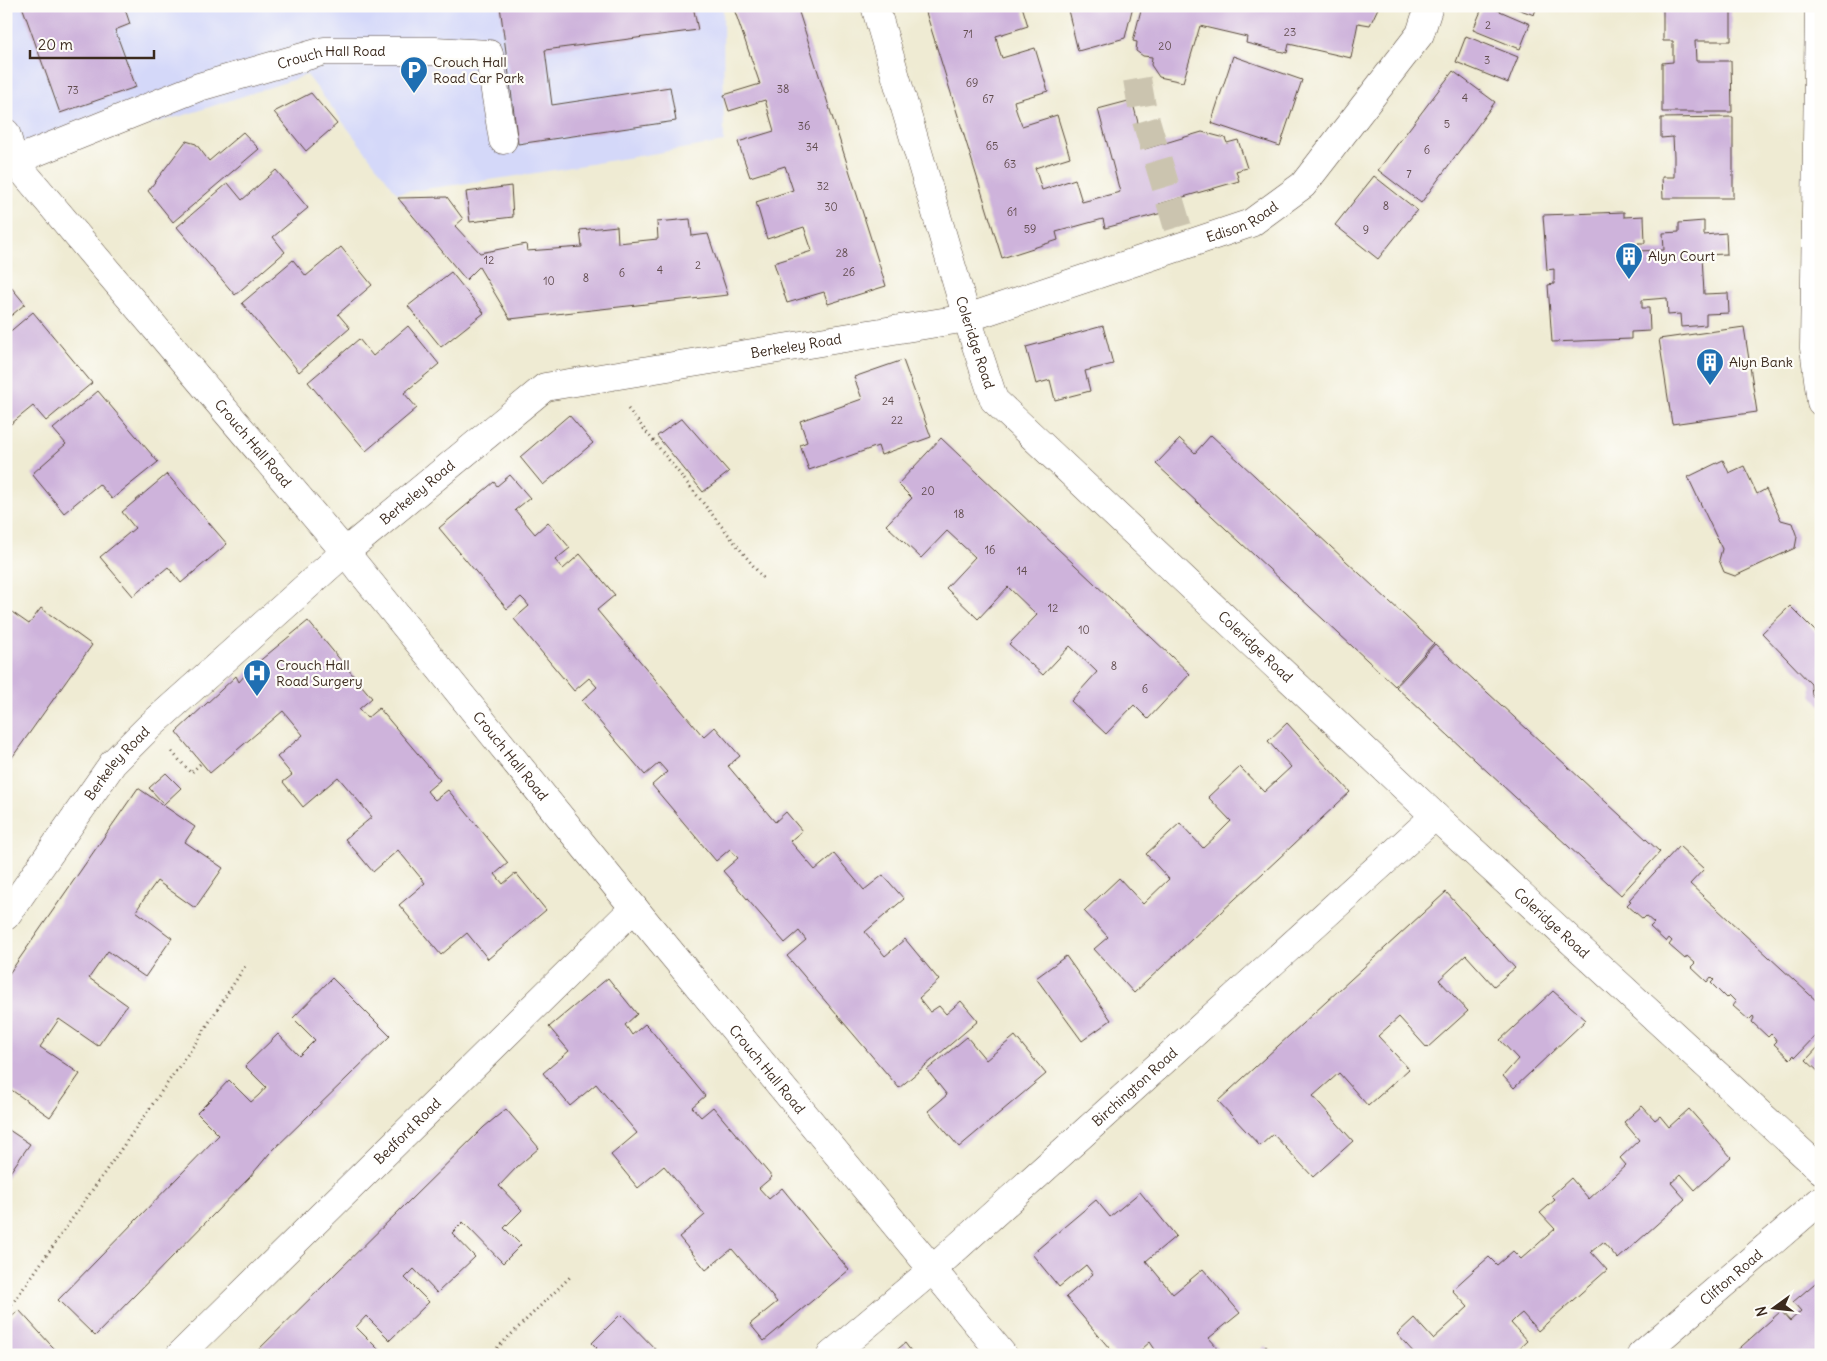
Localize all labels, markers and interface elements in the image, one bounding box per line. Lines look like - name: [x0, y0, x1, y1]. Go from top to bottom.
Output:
- house number: 2: [1485, 18, 1491, 32]
- house number: 23: [1284, 25, 1296, 39]
- house number: 71: [963, 27, 973, 41]
- scale bar: [30, 28, 154, 60]
- text: 20 m: [38, 35, 73, 54]
- house number: 20: [1158, 39, 1172, 53]
- street label: Crouch Hall Road: [275, 42, 386, 73]
- place label: Crouch Hall Road Car Park: [433, 53, 524, 87]
- house number: 3: [1484, 53, 1490, 67]
- parking icon: Crouch Hall Road Car Park: [399, 55, 429, 94]
- house number: 69: [966, 76, 978, 90]
- house number: 38: [777, 82, 789, 96]
- house number: 73: [67, 83, 79, 97]
- house number: 4: [1462, 91, 1468, 105]
- house number: 67: [982, 92, 994, 106]
- house number: 5: [1444, 117, 1450, 131]
- house number: 36: [798, 119, 810, 133]
- house number: 65: [986, 139, 998, 153]
- house number: 34: [806, 140, 818, 154]
- house number: 6: [1424, 143, 1430, 157]
- house number: 63: [1004, 157, 1016, 171]
- house number: 7: [1406, 167, 1412, 181]
- house number: 32: [817, 179, 829, 193]
- street label: Edison Road: [1204, 197, 1282, 246]
- house number: 8: [1383, 199, 1389, 213]
- house number: 30: [824, 200, 838, 214]
- house number: 61: [1007, 205, 1017, 219]
- house number: 59: [1024, 222, 1036, 236]
- house number: 9: [1363, 223, 1369, 237]
- building icon: Alyn Court: [1614, 241, 1644, 280]
- house number: 28: [836, 246, 848, 260]
- place label: Alyn Court: [1648, 247, 1715, 265]
- house number: 12: [484, 253, 494, 267]
- house number: 2: [695, 258, 701, 272]
- house number: 4: [657, 263, 663, 277]
- house number: 26: [843, 265, 855, 279]
- house number: 6: [619, 266, 625, 280]
- house number: 8: [583, 271, 589, 285]
- house number: 10: [543, 274, 555, 288]
- street label: Coleridge Road: [952, 294, 999, 391]
- street label: Berkeley Road: [749, 330, 843, 362]
- building icon: Alyn Bank: [1695, 347, 1725, 386]
- place label: Alyn Bank: [1729, 353, 1793, 371]
- house number: 24: [882, 394, 894, 408]
- street label: Crouch Hall Road: [211, 396, 295, 491]
- house number: 22: [891, 413, 903, 427]
- street label: Berkeley Road: [376, 456, 458, 529]
- house number: 20: [921, 484, 935, 498]
- house number: 18: [954, 507, 964, 521]
- house number: 16: [985, 543, 995, 557]
- house number: 14: [1017, 564, 1027, 578]
- house number: 12: [1048, 601, 1058, 615]
- street label: Coleridge Road: [1214, 607, 1297, 686]
- house number: 10: [1078, 623, 1090, 637]
- place label: Crouch Hall Road Surgery: [276, 656, 363, 690]
- hospital icon: Crouch Hall Road Surgery: [242, 658, 272, 697]
- house number: 8: [1111, 659, 1117, 673]
- house number: 6: [1142, 682, 1148, 696]
- street label: Crouch Hall Road: [469, 708, 552, 804]
- street label: Berkeley Road: [81, 723, 153, 804]
- street label: Coleridge Road: [1510, 884, 1593, 962]
- street label: Crouch Hall Road: [725, 1021, 809, 1117]
- street label: Birchington Road: [1088, 1044, 1181, 1130]
- street label: Bedford Road: [370, 1094, 445, 1168]
- street label: Clifton Road: [1696, 1245, 1766, 1309]
- north arrow: [1750, 1284, 1800, 1334]
- text: N: [1751, 1304, 1771, 1318]

